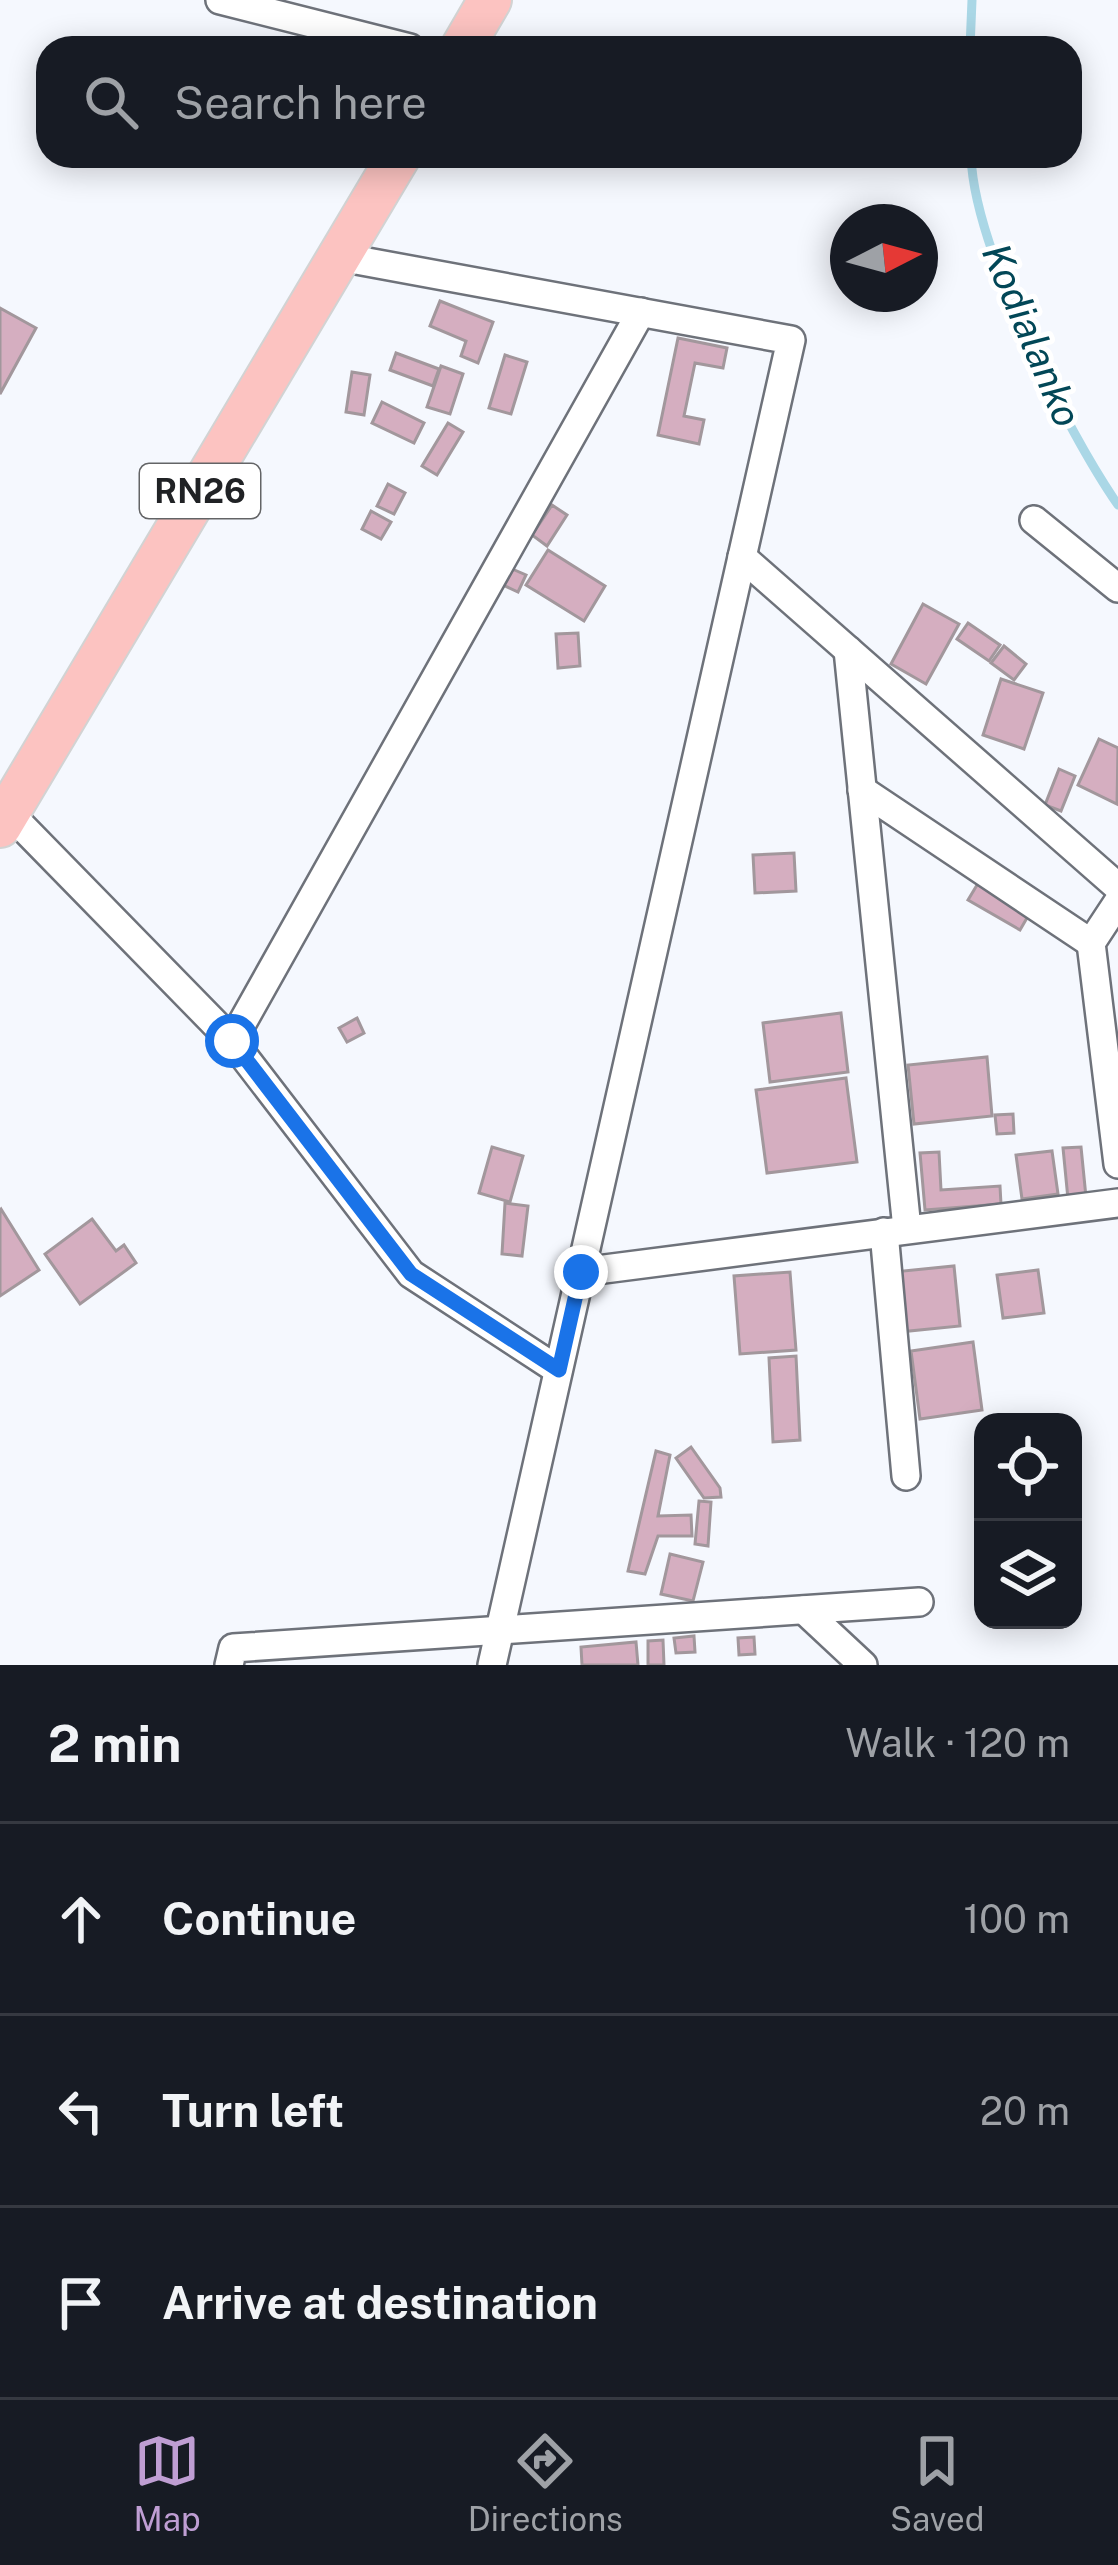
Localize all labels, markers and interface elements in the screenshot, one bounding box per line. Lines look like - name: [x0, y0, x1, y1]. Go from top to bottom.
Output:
- search box: [36, 36, 1082, 168]
- icon: search: [78, 69, 144, 135]
- text: Search here: [174, 76, 427, 129]
- north arrow: [830, 204, 938, 312]
- water label: Kodialanko: [973, 237, 1091, 433]
- road number: RN26: [140, 464, 260, 518]
- route start: [205, 1014, 259, 1068]
- route end: [554, 1245, 608, 1299]
- map controls: [974, 1413, 1082, 1629]
- button: locate: [974, 1413, 1082, 1521]
- button: layers: [974, 1521, 1082, 1629]
- text: 2 min: [48, 1714, 182, 1773]
- text: Walk · 120 m: [846, 1720, 1070, 1766]
- icon: ahead: [48, 1886, 114, 1952]
- text: Continue: [162, 1892, 356, 1945]
- text: 100 m: [963, 1896, 1070, 1942]
- icon: left: [48, 2078, 114, 2144]
- text: Turn left: [162, 2084, 344, 2137]
- text: 20 m: [980, 2088, 1070, 2134]
- icon: arrive: [48, 2270, 114, 2336]
- text: Arrive at destination: [162, 2276, 598, 2329]
- tab: Map: [134, 2428, 201, 2538]
- tab: Directions: [468, 2428, 623, 2538]
- tab: Saved: [890, 2428, 984, 2538]

